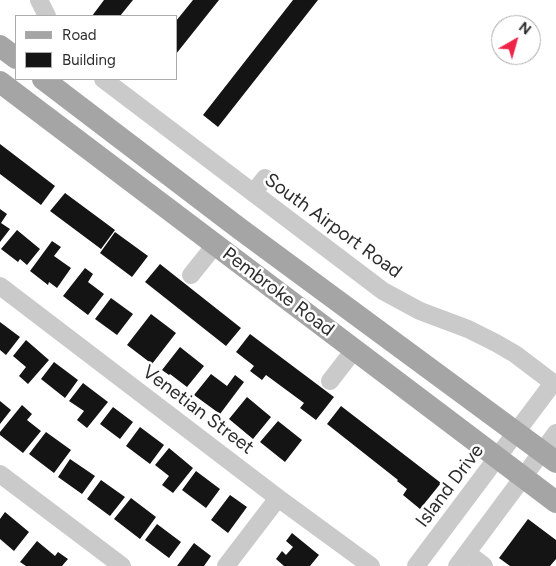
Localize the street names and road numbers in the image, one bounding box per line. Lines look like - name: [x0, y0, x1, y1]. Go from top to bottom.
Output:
- street label: South Airport Road: [260, 169, 406, 283]
- street label: Pembroke Road: [218, 243, 338, 341]
- street label: Venetian Street: [138, 361, 258, 459]
- street label: Island Drive: [411, 440, 489, 532]

